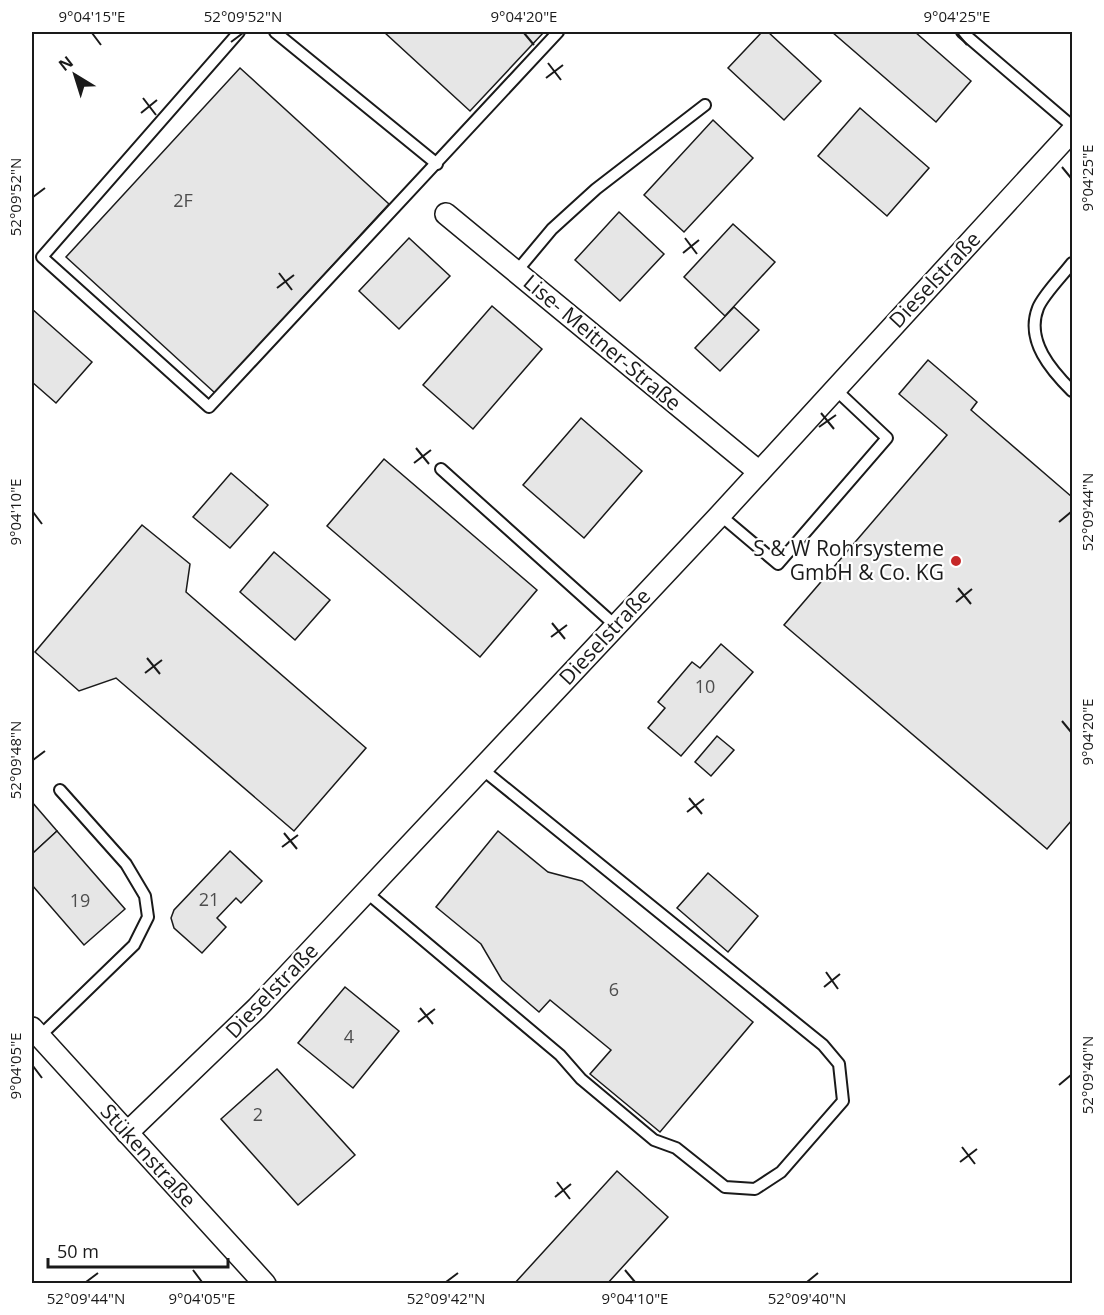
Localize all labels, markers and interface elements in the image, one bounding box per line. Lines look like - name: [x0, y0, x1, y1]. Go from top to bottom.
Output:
- text: 9°04'15"E: [59, 6, 125, 26]
- text: 52°09'52"N: [204, 6, 282, 26]
- text: 9°04'20"E: [491, 6, 557, 26]
- text: 9°04'25"E: [924, 6, 990, 26]
- north arrow: [45, 45, 105, 105]
- text: N: [54, 51, 78, 76]
- text: 9°04'25"E: [1077, 145, 1097, 211]
- text: 52°09'52"N: [5, 158, 25, 236]
- house number: 2F: [173, 188, 193, 212]
- street label: Dieselstraße: [882, 225, 986, 333]
- street label: Lise- Meitner-Straße: [518, 268, 687, 417]
- text: 52°09'44"N: [1077, 473, 1097, 551]
- text: 9°04'10"E: [5, 479, 25, 545]
- place label: S & W Rohrsysteme GmbH & Co. KG: [753, 534, 944, 586]
- marker: S & W Rohrsysteme GmbH & Co. KG: [949, 554, 963, 568]
- street label: Dieselstraße: [552, 582, 656, 690]
- house number: 10: [695, 674, 715, 698]
- text: 9°04'20"E: [1077, 699, 1097, 765]
- text: 52°09'48"N: [5, 721, 25, 799]
- house number: 21: [199, 887, 219, 911]
- house number: 19: [70, 888, 90, 912]
- street label: Dieselstraße: [219, 937, 324, 1044]
- house number: 6: [609, 977, 619, 1001]
- house number: 4: [344, 1024, 354, 1048]
- text: 9°04'05"E: [5, 1033, 25, 1099]
- text: 52°09'40"N: [1077, 1036, 1097, 1114]
- street label: Stükenstraße: [95, 1098, 203, 1213]
- house number: 2: [253, 1102, 263, 1126]
- scale bar: [48, 1231, 228, 1269]
- text: 50 m: [57, 1239, 99, 1263]
- text: 52°09'44"N: [47, 1288, 125, 1308]
- text: 9°04'05"E: [169, 1288, 235, 1308]
- text: 52°09'42"N: [407, 1288, 485, 1308]
- text: 9°04'10"E: [602, 1288, 668, 1308]
- text: 52°09'40"N: [768, 1288, 846, 1308]

